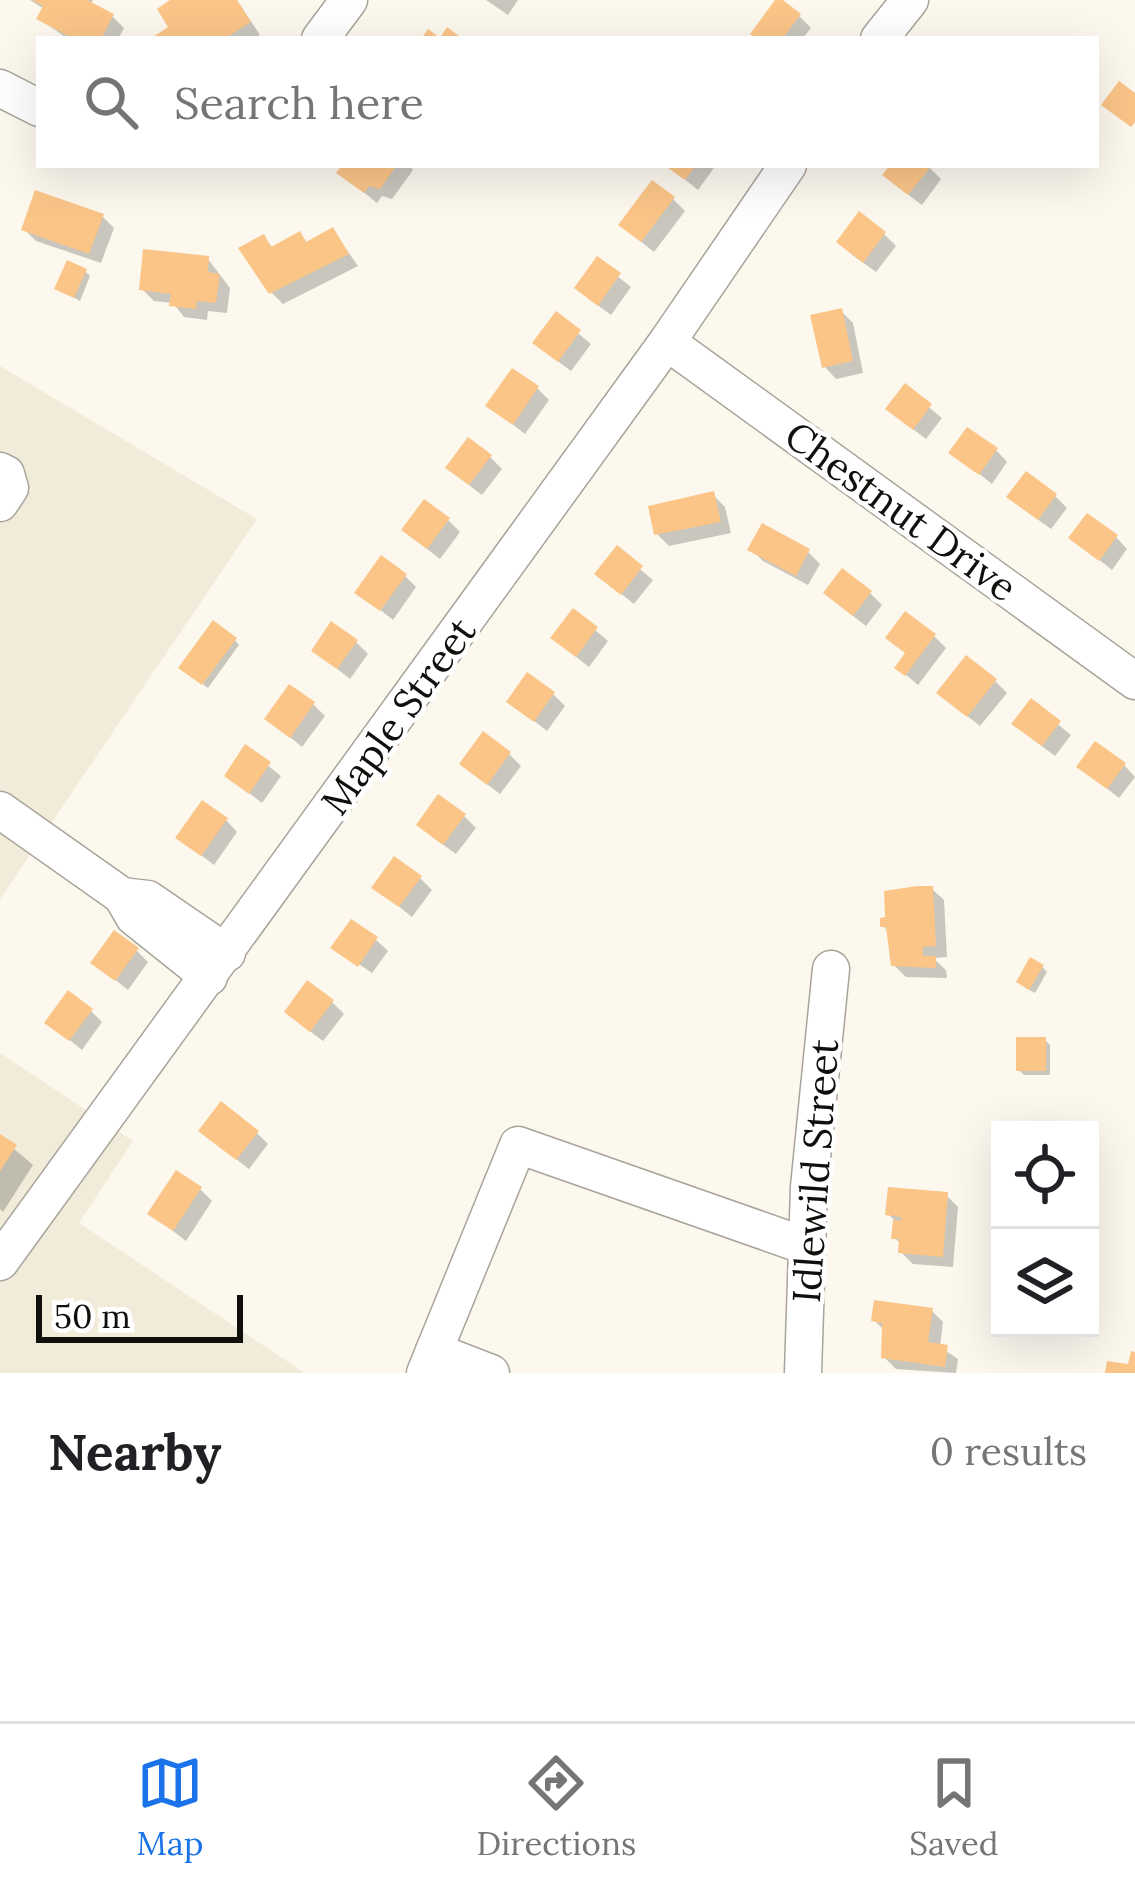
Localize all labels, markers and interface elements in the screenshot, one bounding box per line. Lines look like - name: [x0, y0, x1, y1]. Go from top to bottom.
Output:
- search box: [36, 36, 1099, 168]
- icon: search: [78, 69, 144, 135]
- text: Search here: [174, 74, 424, 131]
- street label: Chestnut Drive: [775, 410, 1027, 612]
- street label: Maple Street: [310, 608, 486, 824]
- street label: Idlewild Street: [781, 1038, 849, 1304]
- map controls: [991, 1121, 1099, 1337]
- button: locate: [991, 1121, 1099, 1229]
- button: layers: [991, 1229, 1099, 1337]
- scale bar: [36, 1289, 243, 1342]
- text: 50 m: [54, 1295, 131, 1337]
- text: Nearby: [48, 1419, 221, 1484]
- text: 0 results: [930, 1426, 1087, 1476]
- tab: Map: [136, 1750, 204, 1864]
- tab: Directions: [477, 1750, 636, 1864]
- tab: Saved: [909, 1750, 998, 1864]

